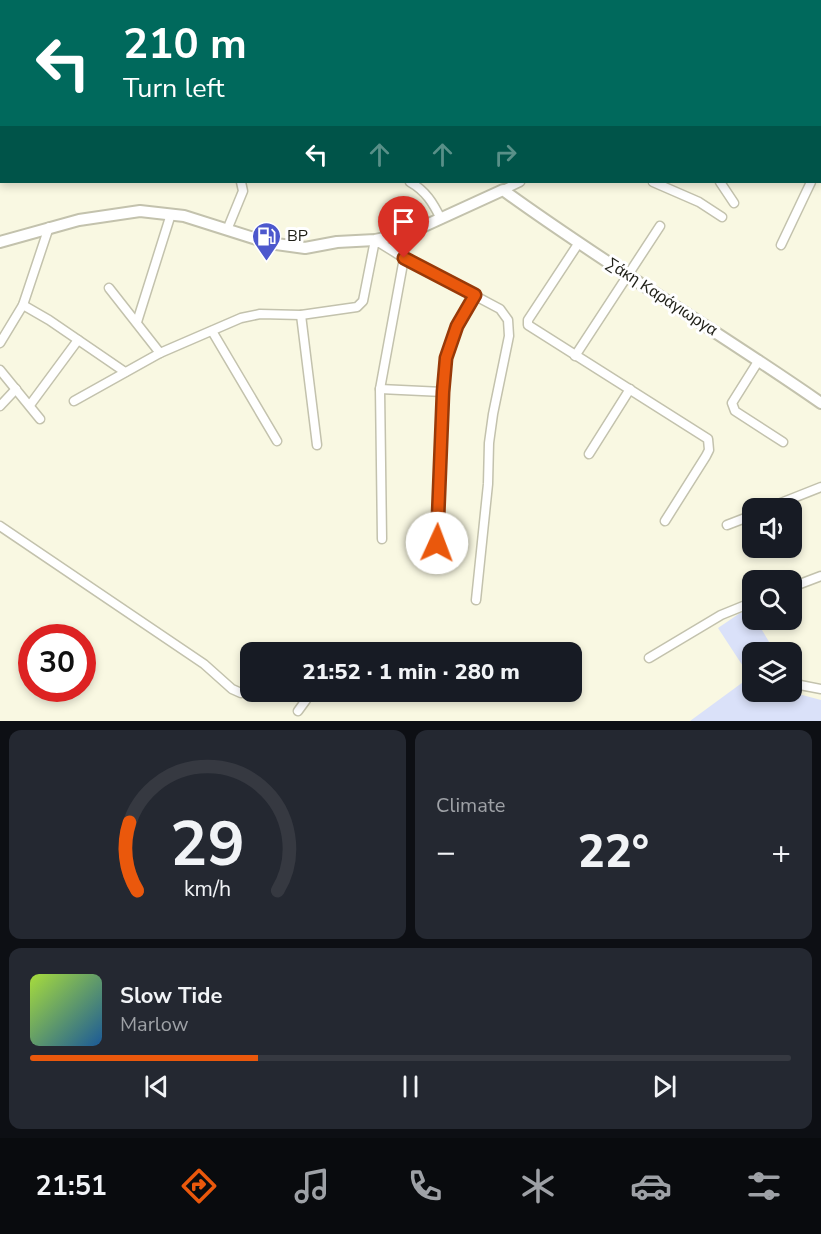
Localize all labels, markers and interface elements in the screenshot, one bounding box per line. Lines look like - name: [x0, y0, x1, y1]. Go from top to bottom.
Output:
- text: 210 m: [123, 16, 247, 73]
- icon: left: [24, 24, 102, 102]
- text: Turn left: [123, 70, 224, 107]
- icon: left: [300, 138, 333, 171]
- icon: ahead: [363, 138, 396, 171]
- icon: ahead: [426, 138, 459, 171]
- icon: right: [489, 138, 522, 171]
- pin: [378, 196, 429, 258]
- icon: arrive: [387, 205, 420, 238]
- fuel station icon: BP: [250, 220, 282, 262]
- place label: BP: [287, 225, 308, 247]
- street label: Σάκη Καράγιωργα: [602, 253, 722, 341]
- map controls: [742, 498, 802, 702]
- button: sound: [742, 498, 802, 558]
- position arrow: [405, 511, 469, 575]
- button: search: [742, 570, 802, 630]
- speed limit sign: 30: [18, 624, 96, 702]
- button: layers: [742, 642, 802, 702]
- text: 21:52 · 1 min · 280 m: [302, 657, 520, 687]
- text: Climate: [436, 792, 505, 819]
- text: 29: [170, 802, 245, 887]
- text: 22°: [578, 822, 649, 883]
- text: −: [436, 830, 456, 875]
- text: +: [771, 830, 791, 875]
- text: km/h: [184, 875, 231, 905]
- text: Slow Tide: [120, 981, 222, 1011]
- text: Marlow: [120, 1011, 188, 1038]
- icon: previous: [140, 1070, 173, 1103]
- icon: pause: [394, 1070, 427, 1103]
- icon: next: [648, 1070, 681, 1103]
- icon: directions: [178, 1165, 220, 1207]
- icon: music: [291, 1165, 333, 1207]
- icon: phone: [404, 1165, 446, 1207]
- icon: climate: [517, 1165, 559, 1207]
- icon: car: [630, 1165, 672, 1207]
- icon: filters: [743, 1165, 785, 1207]
- text: 21:51: [36, 1168, 107, 1205]

